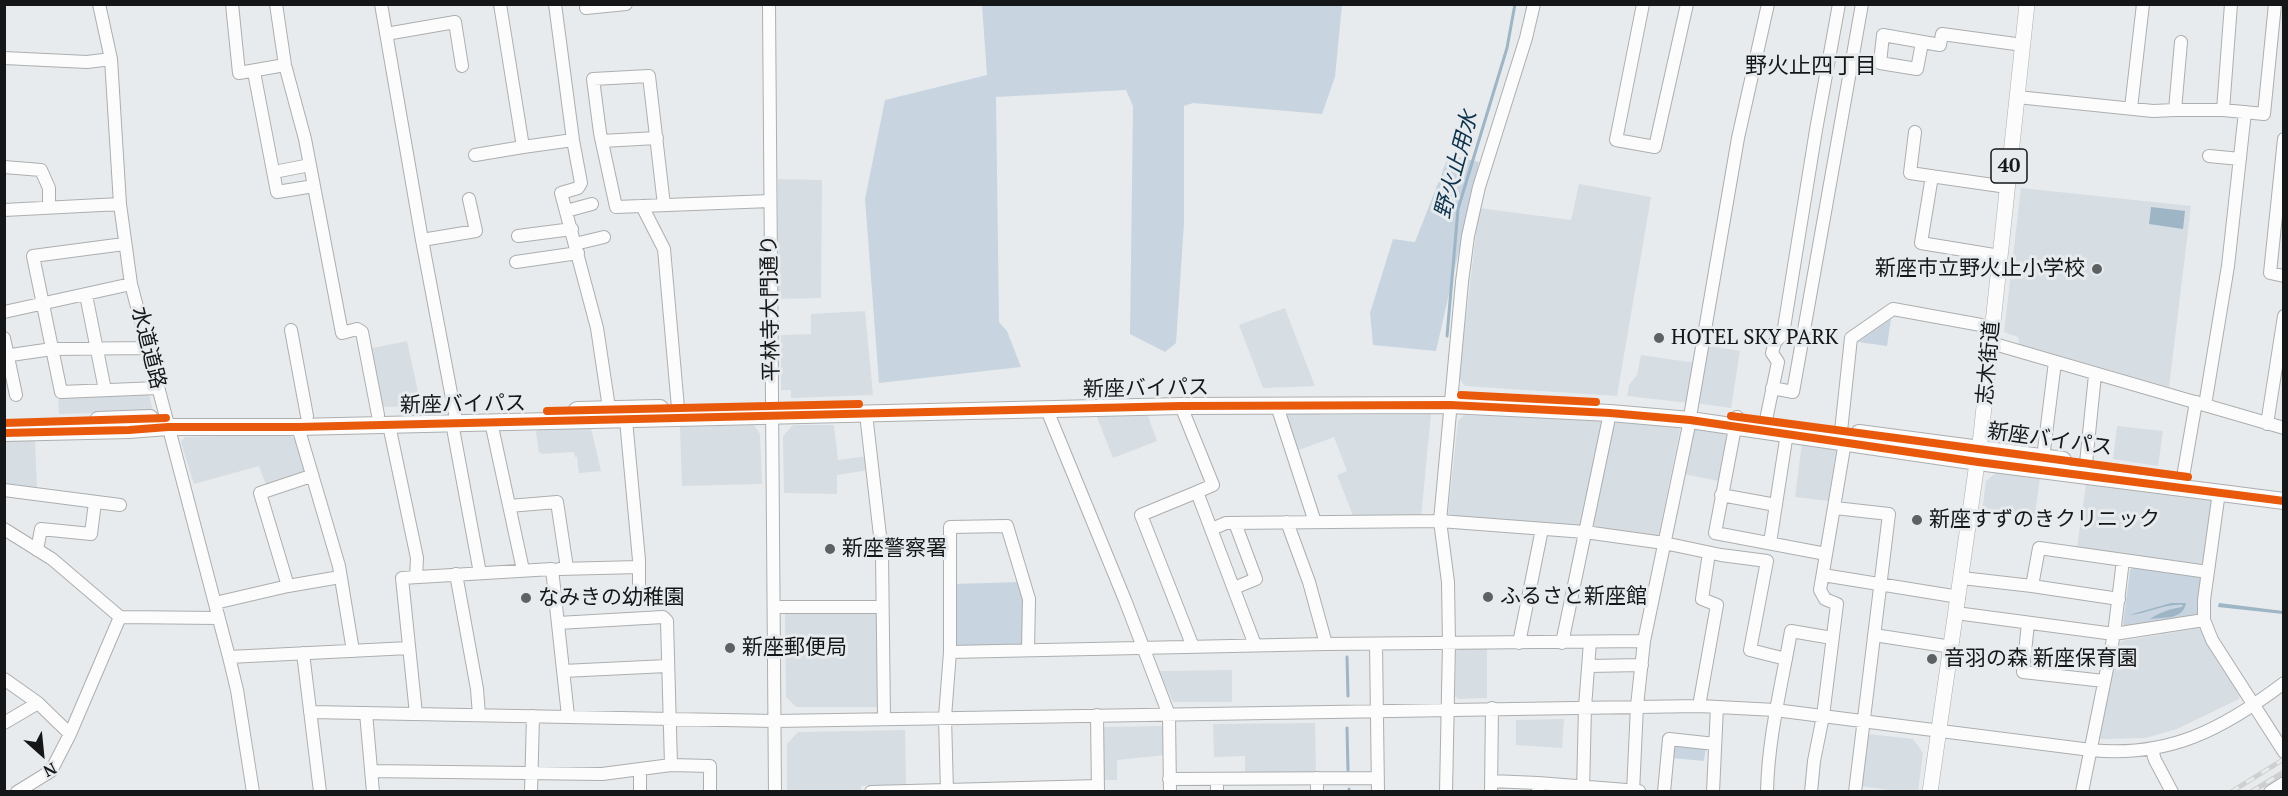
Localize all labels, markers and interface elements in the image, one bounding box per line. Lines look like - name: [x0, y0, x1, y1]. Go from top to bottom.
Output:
- district label: 野火止四丁目: [1745, 54, 1877, 80]
- water label: 野火止用水: [1430, 108, 1484, 222]
- road number: 40: [1991, 149, 2027, 183]
- street label: 平林寺大門通り: [757, 234, 785, 382]
- place label: 新座市立野火止小学校: [1875, 256, 2085, 282]
- marker: 新座市立野火止小学校: [2090, 262, 2104, 276]
- street label: 水道道路: [126, 304, 170, 392]
- street label: 志木街道: [1973, 320, 2005, 406]
- place label: HOTEL SKY PARK: [1671, 325, 1838, 351]
- marker: HOTEL SKY PARK: [1652, 331, 1666, 345]
- street label: 新座バイパス: [1083, 375, 1209, 403]
- street label: 新座バイパス: [400, 391, 526, 419]
- street label: 新座バイパス: [1986, 419, 2114, 461]
- place label: 新座すずのきクリニック: [1929, 507, 2160, 533]
- marker: 新座すずのきクリニック: [1910, 513, 1924, 527]
- place label: 新座警察署: [842, 536, 947, 562]
- marker: 新座警察署: [823, 542, 837, 556]
- place label: ふるさと新座館: [1500, 584, 1647, 610]
- place label: なみきの幼稚園: [538, 585, 685, 611]
- marker: ふるさと新座館: [1481, 590, 1495, 604]
- marker: なみきの幼稚園: [519, 591, 533, 605]
- place label: 新座郵便局: [742, 635, 847, 661]
- marker: 新座郵便局: [723, 641, 737, 655]
- place label: 音羽の森 新座保育園: [1944, 646, 2138, 672]
- marker: 音羽の森 新座保育園: [1925, 652, 1939, 666]
- north arrow: [12, 724, 72, 784]
- text: N: [40, 757, 61, 783]

